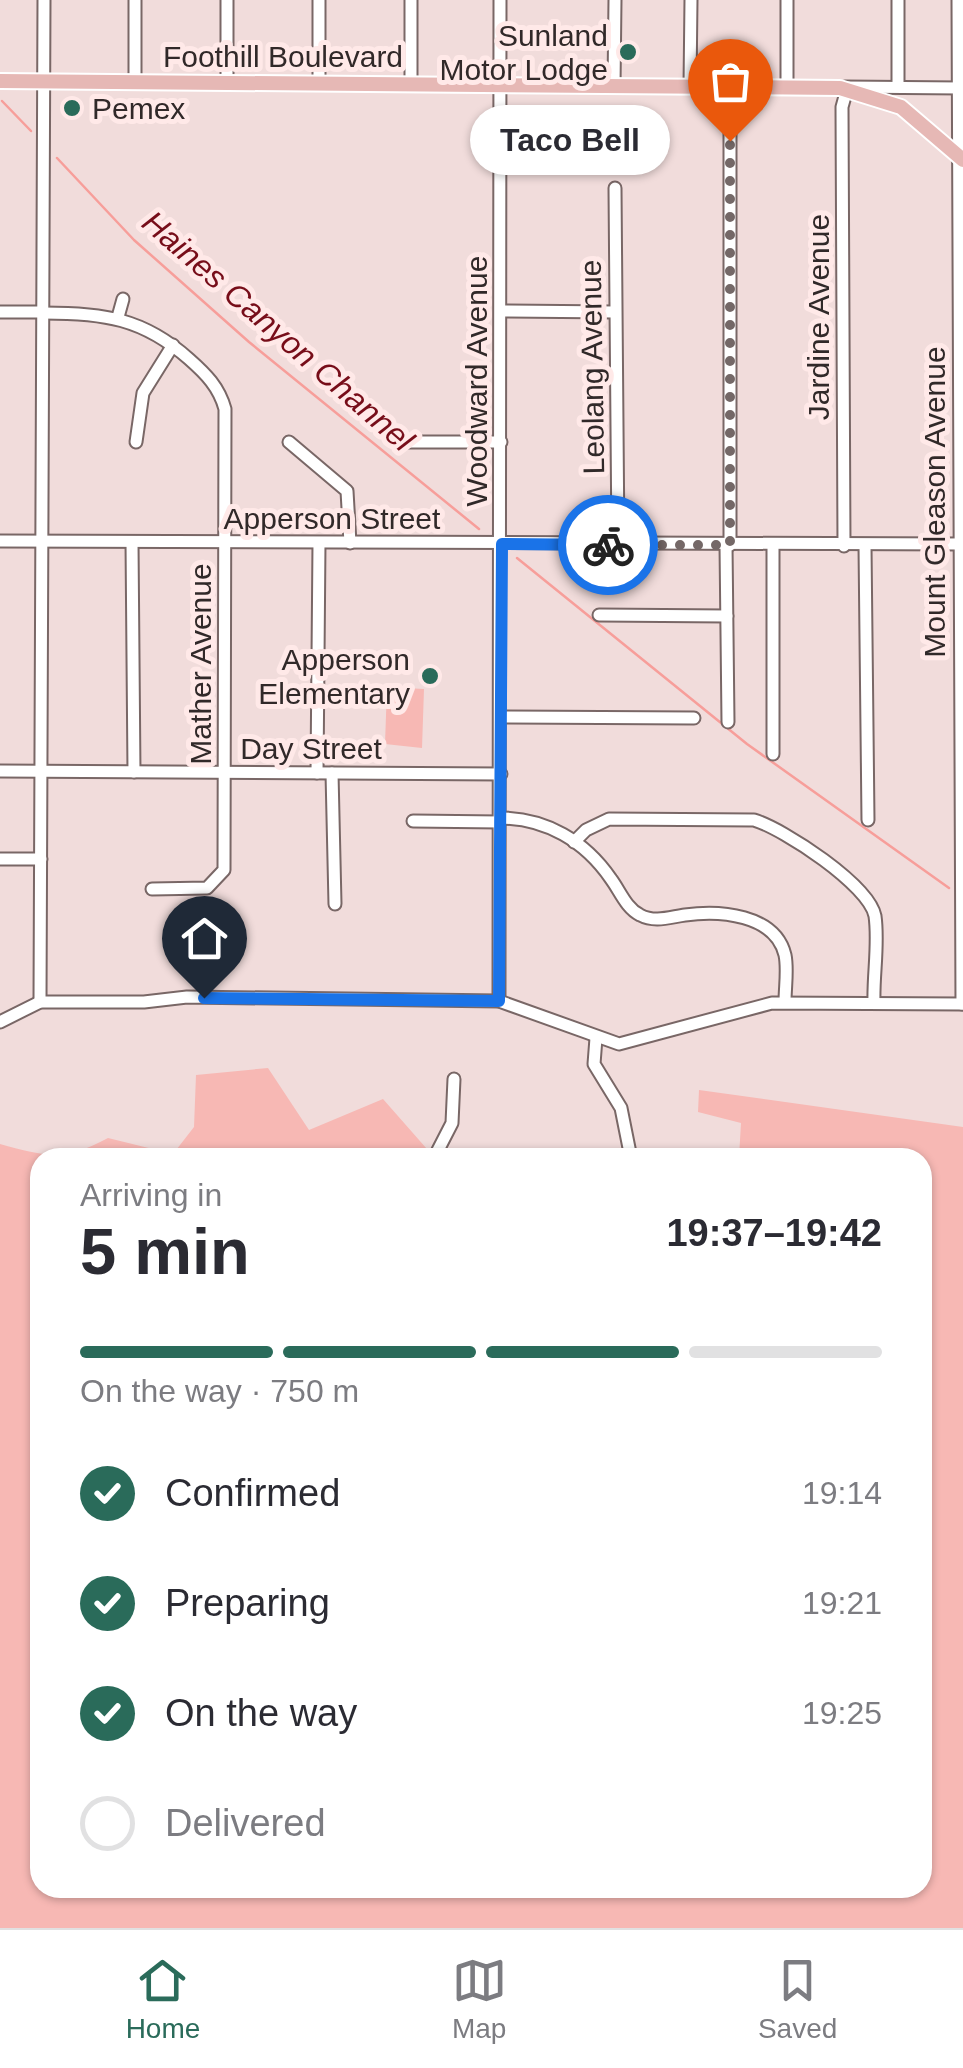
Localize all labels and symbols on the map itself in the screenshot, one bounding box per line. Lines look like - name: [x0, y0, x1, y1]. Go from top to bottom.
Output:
- place label: Sunland Motor Lodge: [440, 19, 608, 86]
- pin: [688, 39, 773, 142]
- street label: Foothill Boulevard: [163, 40, 403, 73]
- marker: Sunland Motor Lodge: [617, 41, 639, 63]
- place label: Pemex: [92, 92, 185, 125]
- marker: Pemex: [61, 97, 83, 119]
- callout: Taco Bell: [470, 106, 670, 176]
- water label: Haines Canyon Channel: [135, 204, 421, 459]
- street label: Jardine Avenue: [802, 214, 835, 420]
- street label: Woodward Avenue: [460, 256, 493, 506]
- street label: Leolang Avenue: [574, 259, 610, 475]
- street label: Mount Gleason Avenue: [918, 346, 951, 658]
- courier: [558, 495, 658, 595]
- street label: Apperson Street: [224, 502, 441, 535]
- street label: Mather Avenue: [184, 563, 217, 765]
- place label: Apperson Elementary: [258, 643, 410, 710]
- marker: Apperson Elementary: [419, 665, 441, 687]
- street label: Day Street: [240, 732, 383, 765]
- pin: [162, 896, 247, 999]

